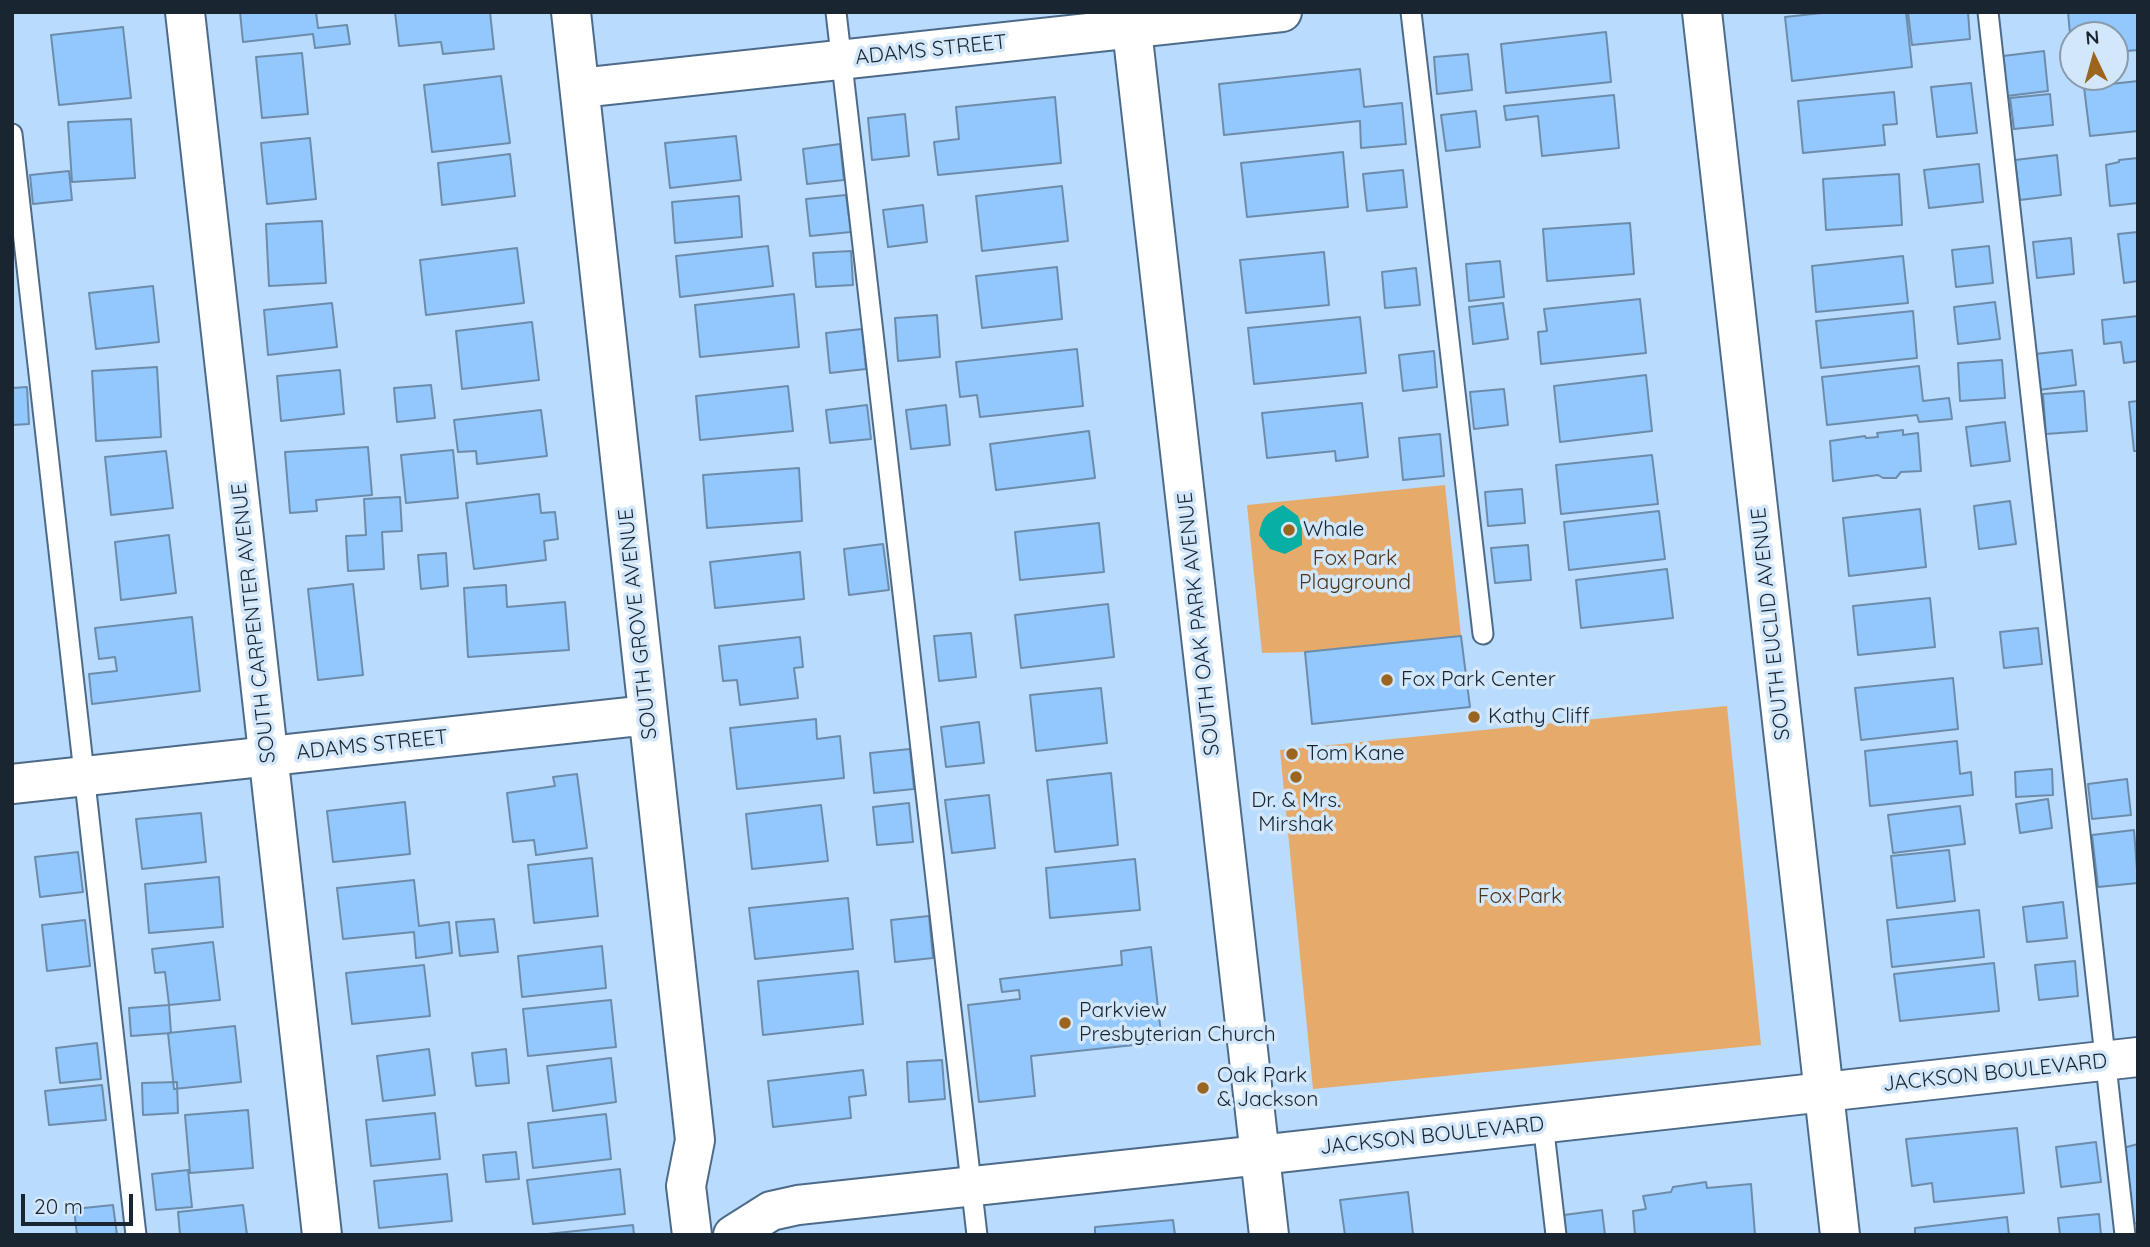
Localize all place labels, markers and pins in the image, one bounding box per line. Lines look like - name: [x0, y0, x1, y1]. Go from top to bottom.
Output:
- place label: Whale: [1303, 517, 1364, 543]
- marker: Whale: [1281, 522, 1297, 538]
- place label: Fox Park Center: [1401, 667, 1556, 693]
- marker: Fox Park Center: [1379, 672, 1395, 688]
- place label: Kathy Cliff: [1488, 704, 1590, 730]
- marker: Kathy Cliff: [1466, 709, 1482, 725]
- place label: Tom Kane: [1306, 741, 1405, 767]
- marker: Tom Kane: [1284, 746, 1300, 762]
- marker: Dr. & Mrs. Mirshak: [1288, 769, 1304, 785]
- place label: Dr. & Mrs. Mirshak: [1251, 788, 1341, 838]
- place label: Parkview Presbyterian Church: [1079, 998, 1276, 1048]
- marker: Parkview Presbyterian Church: [1057, 1015, 1073, 1031]
- place label: Oak Park & Jackson: [1217, 1063, 1318, 1113]
- marker: Oak Park & Jackson: [1195, 1080, 1211, 1096]

